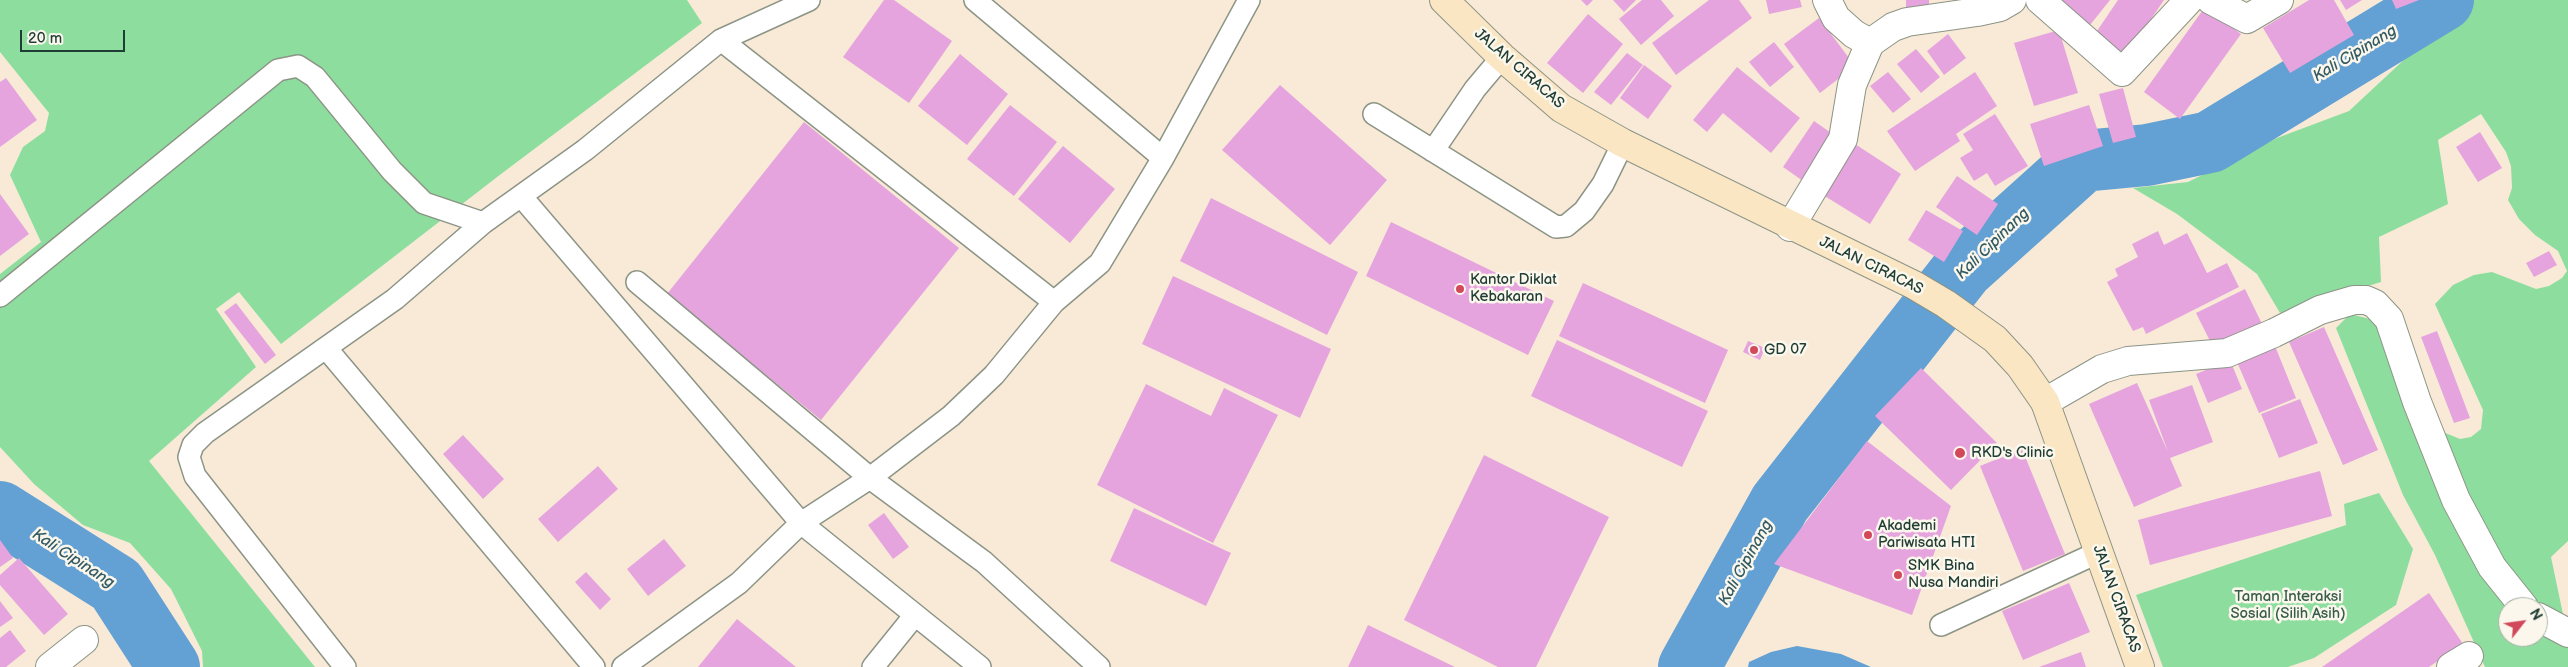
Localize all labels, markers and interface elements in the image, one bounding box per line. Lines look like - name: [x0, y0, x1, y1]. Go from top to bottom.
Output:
- scale bar: [22, 20, 128, 52]
- water label: Kali Cipinang: [2310, 21, 2400, 87]
- street label: JALAN CIRACAS: [1470, 25, 1568, 113]
- text: 20 m: [28, 29, 62, 48]
- water label: Kali Cipinang: [1952, 204, 2034, 284]
- street label: JALAN CIRACAS: [1816, 233, 1926, 299]
- place label: Kantor Diklat Kebakaran: [1470, 271, 1557, 306]
- marker: Kantor Diklat Kebakaran: [1454, 283, 1466, 295]
- place label: GD 07: [1764, 341, 1806, 359]
- marker: GD 07: [1748, 344, 1760, 356]
- place label: RKD's Clinic: [1971, 444, 2054, 462]
- marker: RKD's Clinic: [1953, 446, 1967, 460]
- water label: Kali Cipinang: [1715, 517, 1777, 609]
- place label: Akademi Pariwisata HTI: [1878, 517, 1975, 552]
- water label: Kali Cipinang: [28, 525, 118, 593]
- marker: Akademi Pariwisata HTI: [1862, 529, 1874, 541]
- street label: JALAN CIRACAS: [2088, 543, 2144, 655]
- place label: SMK Bina Nusa Mandiri: [1908, 557, 1999, 592]
- marker: SMK Bina Nusa Mandiri: [1892, 569, 1904, 581]
- park label: Taman Interaksi Sosial (Silih Asih): [2230, 588, 2346, 623]
- north arrow: [2498, 597, 2548, 647]
- text: N: [2526, 606, 2546, 624]

